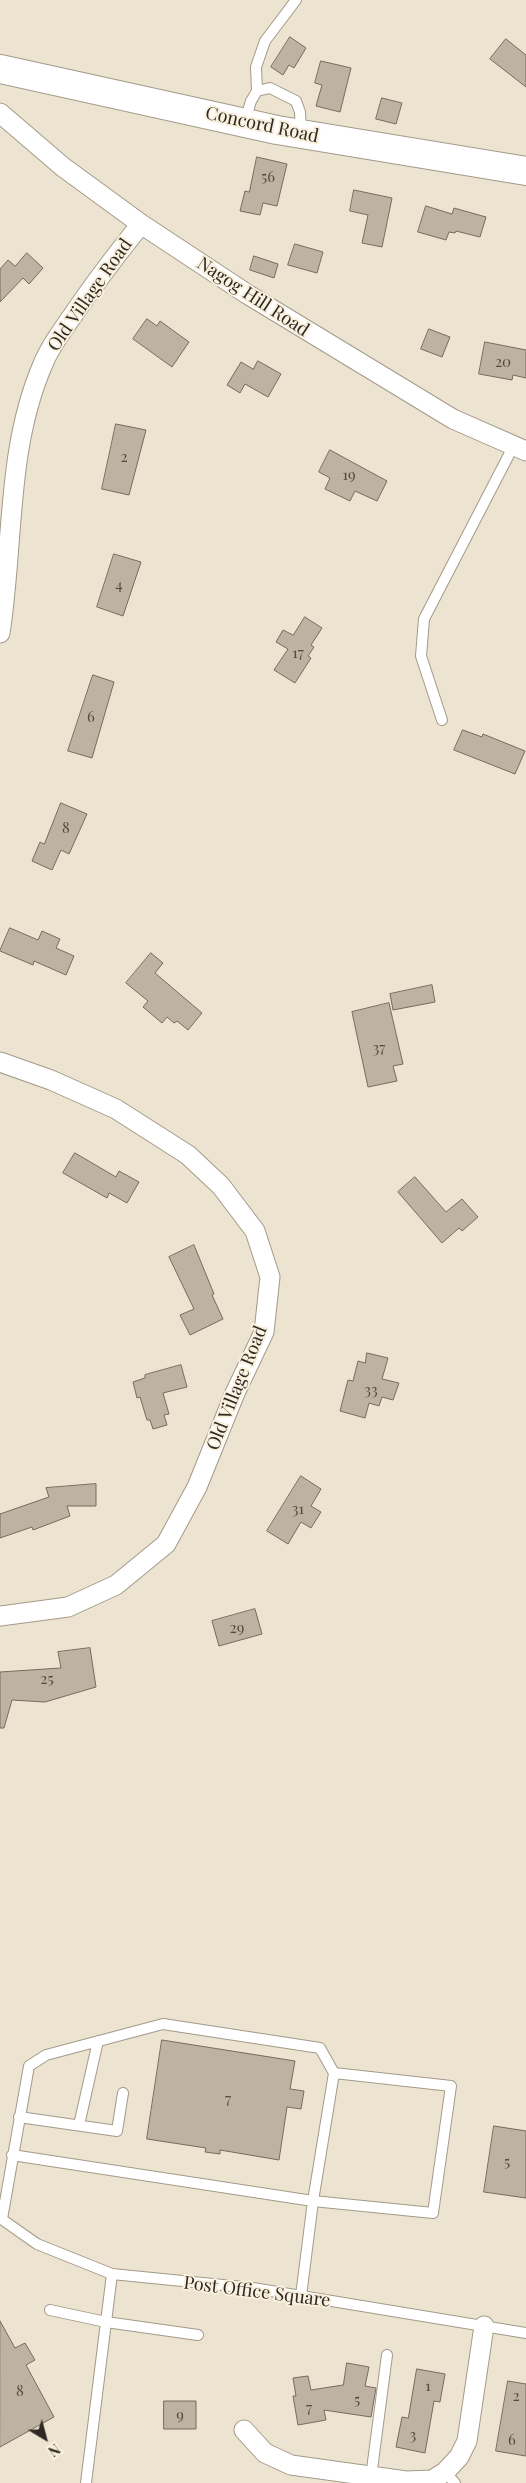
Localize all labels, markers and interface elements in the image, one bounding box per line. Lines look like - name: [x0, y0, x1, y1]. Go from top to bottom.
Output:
- street label: Concord Road: [203, 102, 321, 148]
- house number: 56: [261, 168, 275, 186]
- street label: Old Village Road: [43, 235, 137, 355]
- street label: Nagog Hill Road: [193, 253, 313, 341]
- house number: 20: [495, 353, 511, 371]
- house number: 2: [120, 448, 128, 466]
- house number: 19: [342, 466, 356, 484]
- house number: 4: [115, 576, 123, 594]
- house number: 17: [292, 644, 304, 662]
- house number: 6: [87, 708, 95, 726]
- house number: 8: [62, 819, 70, 837]
- house number: 37: [373, 1039, 385, 1057]
- street label: Old Village Road: [202, 1323, 272, 1453]
- house number: 33: [364, 1381, 378, 1399]
- house number: 31: [292, 1500, 304, 1518]
- house number: 29: [230, 1619, 244, 1637]
- house number: 25: [40, 1670, 54, 1688]
- house number: 7: [225, 2090, 231, 2108]
- house number: 5: [504, 2153, 510, 2171]
- street label: Post Office Square: [182, 2272, 332, 2312]
- house number: 1: [425, 2377, 431, 2395]
- house number: 8: [16, 2382, 24, 2400]
- house number: 2: [512, 2387, 520, 2405]
- house number: 5: [354, 2391, 360, 2409]
- house number: 7: [306, 2399, 312, 2417]
- house number: 9: [176, 2406, 184, 2424]
- north arrow: [20, 2413, 70, 2463]
- house number: 3: [410, 2426, 416, 2444]
- house number: 6: [508, 2431, 516, 2449]
- text: N: [45, 2440, 64, 2461]

